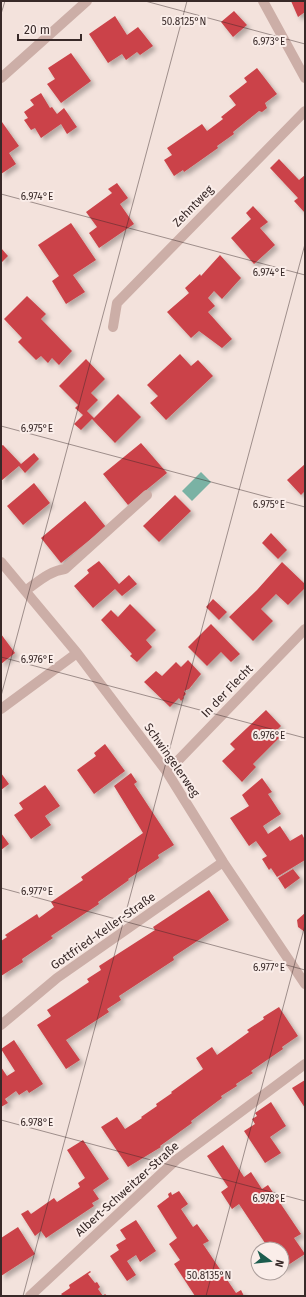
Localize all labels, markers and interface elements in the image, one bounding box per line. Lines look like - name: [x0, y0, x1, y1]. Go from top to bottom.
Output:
- scale bar: [18, 16, 81, 42]
- text: 50.8125°N: [162, 16, 206, 28]
- text: 20 m: [24, 23, 50, 37]
- text: 6.973°E: [253, 36, 285, 48]
- street label: Zehntweg: [170, 182, 217, 230]
- text: 6.974°E: [21, 191, 53, 203]
- text: 6.974°E: [253, 267, 285, 279]
- text: 6.975°E: [21, 423, 53, 435]
- text: 6.975°E: [253, 499, 285, 511]
- text: 6.976°E: [21, 654, 53, 666]
- street label: In der Flecht: [198, 661, 256, 720]
- street label: Schwingelerweg: [141, 720, 203, 800]
- text: 6.976°E: [253, 730, 285, 742]
- text: 6.977°E: [21, 886, 53, 898]
- street label: Gottfried-Keller-Straße: [48, 890, 158, 972]
- text: 6.977°E: [253, 962, 285, 974]
- text: 6.978°E: [21, 1117, 53, 1129]
- street label: Albert-Schweitzer-Straße: [72, 1139, 182, 1239]
- text: 6.978°E: [253, 1193, 285, 1205]
- north arrow: [250, 1241, 290, 1281]
- text: N: [272, 1258, 286, 1269]
- text: 50.8135°N: [187, 1270, 231, 1282]

